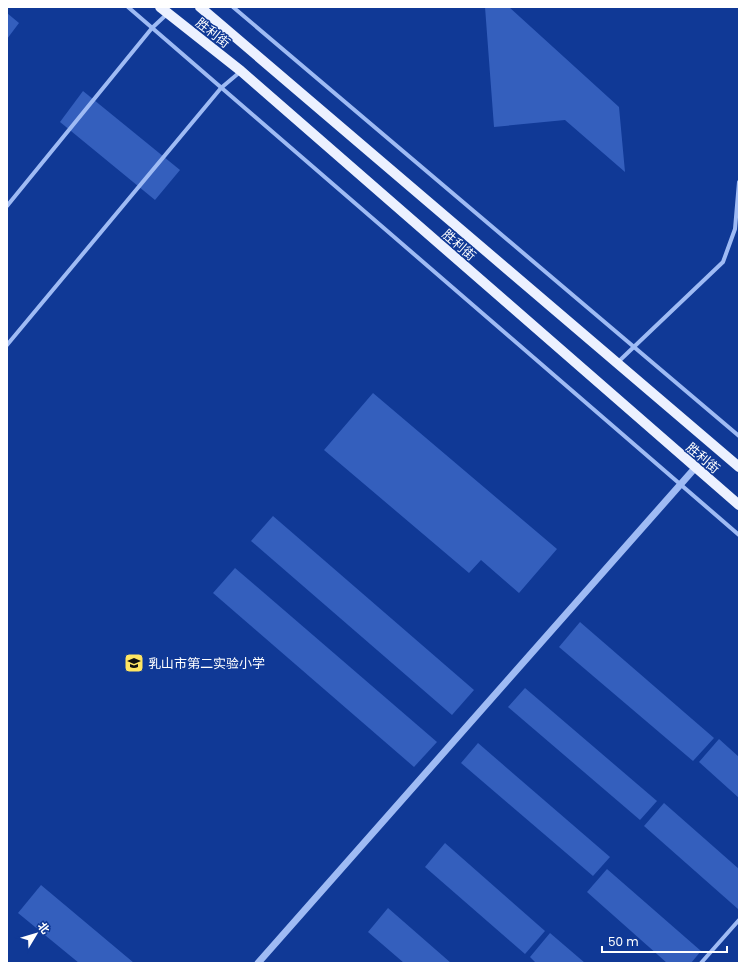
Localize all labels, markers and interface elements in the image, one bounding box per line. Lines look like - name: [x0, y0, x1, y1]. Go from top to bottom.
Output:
- street label: 胜利街: [192, 14, 234, 52]
- street label: 胜利街: [438, 225, 480, 265]
- street label: 胜利街: [682, 438, 724, 478]
- school or university icon: 乳山市第二实验小学: [123, 652, 145, 674]
- place label: 乳山市第二实验小学: [148, 654, 265, 673]
- north arrow: [16, 914, 56, 954]
- text: 北: [34, 919, 54, 937]
- scale bar: [602, 928, 727, 954]
- text: 50 m: [608, 933, 639, 950]

